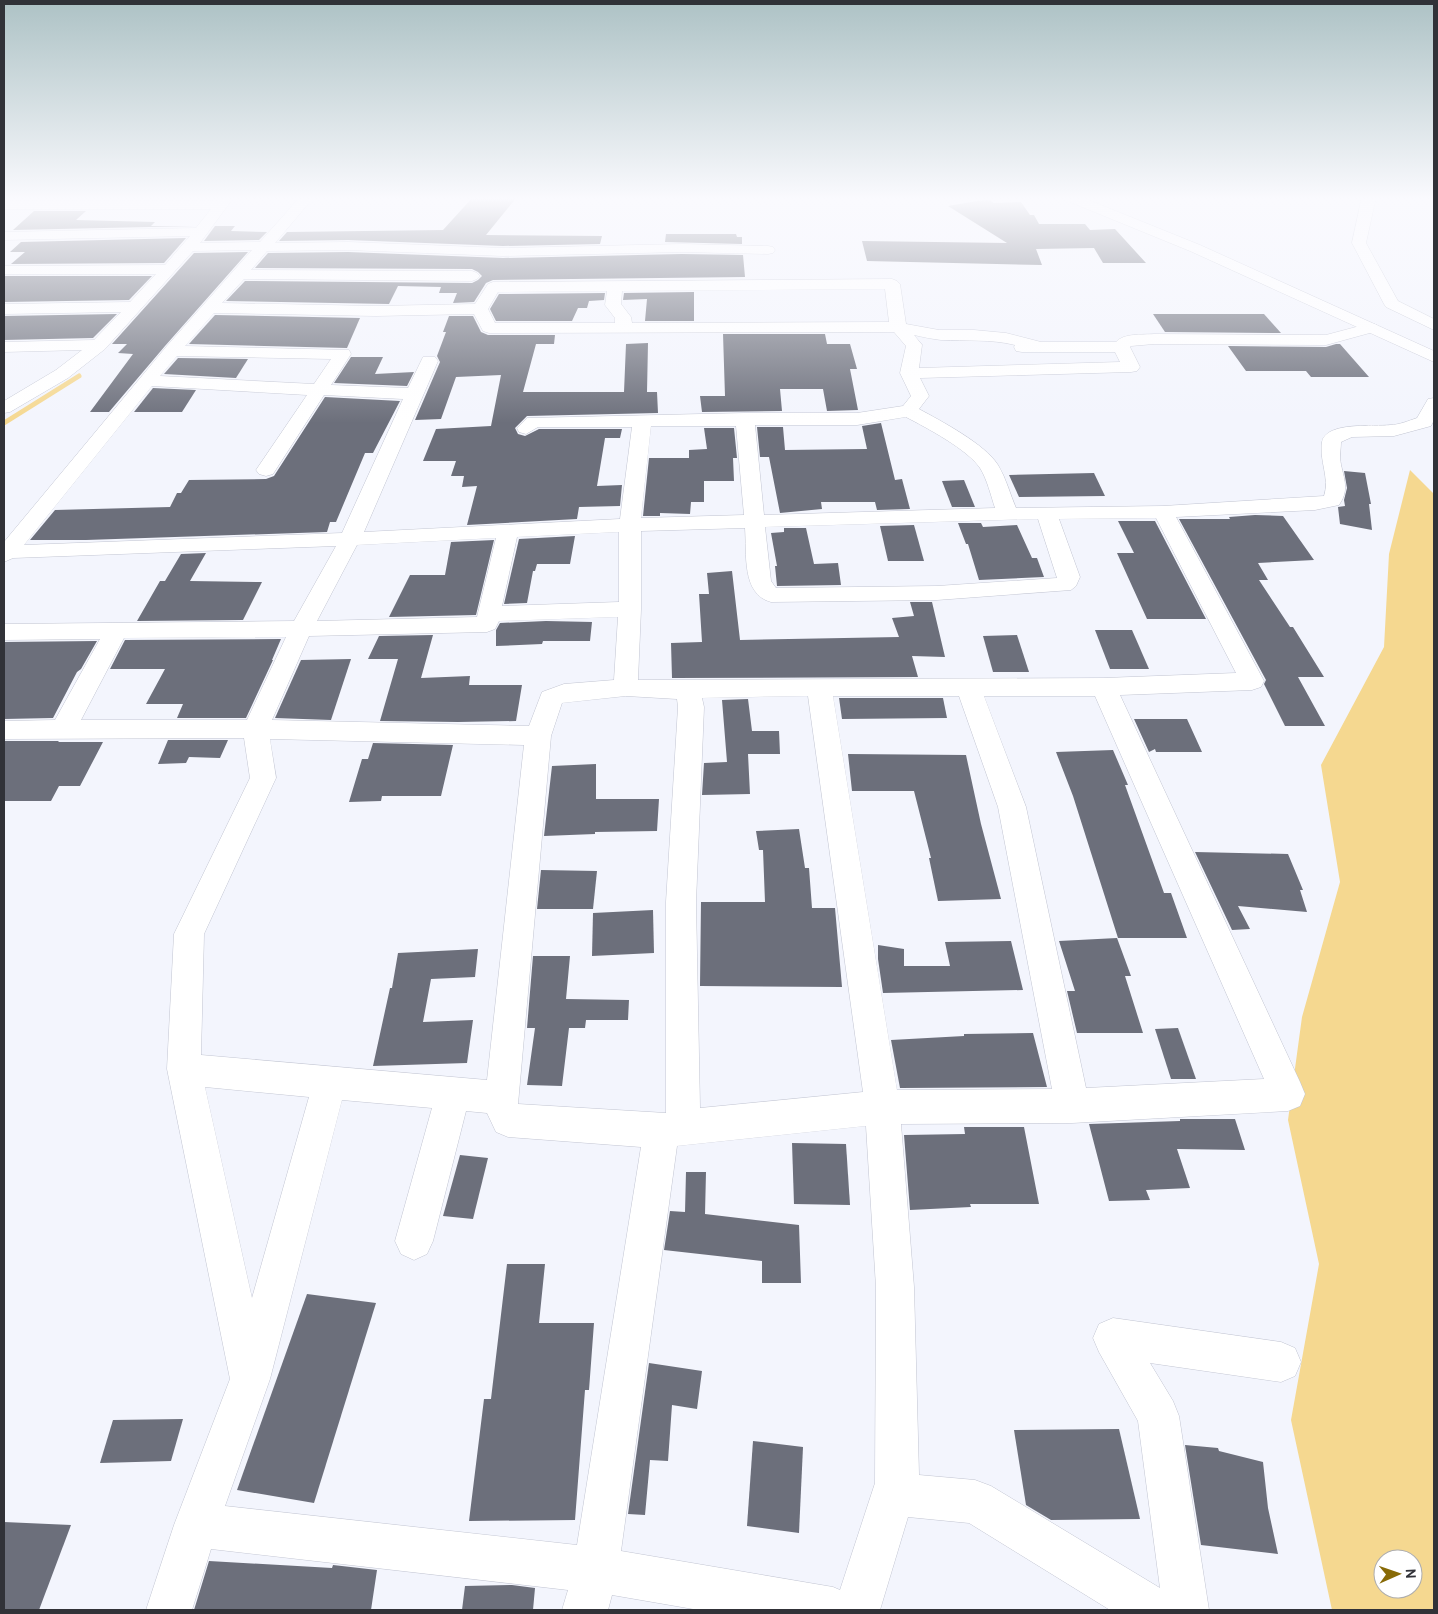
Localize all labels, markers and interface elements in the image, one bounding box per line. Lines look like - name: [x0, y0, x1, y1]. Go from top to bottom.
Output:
- north arrow: [1373, 1549, 1423, 1599]
- text: N: [1401, 1568, 1418, 1579]

